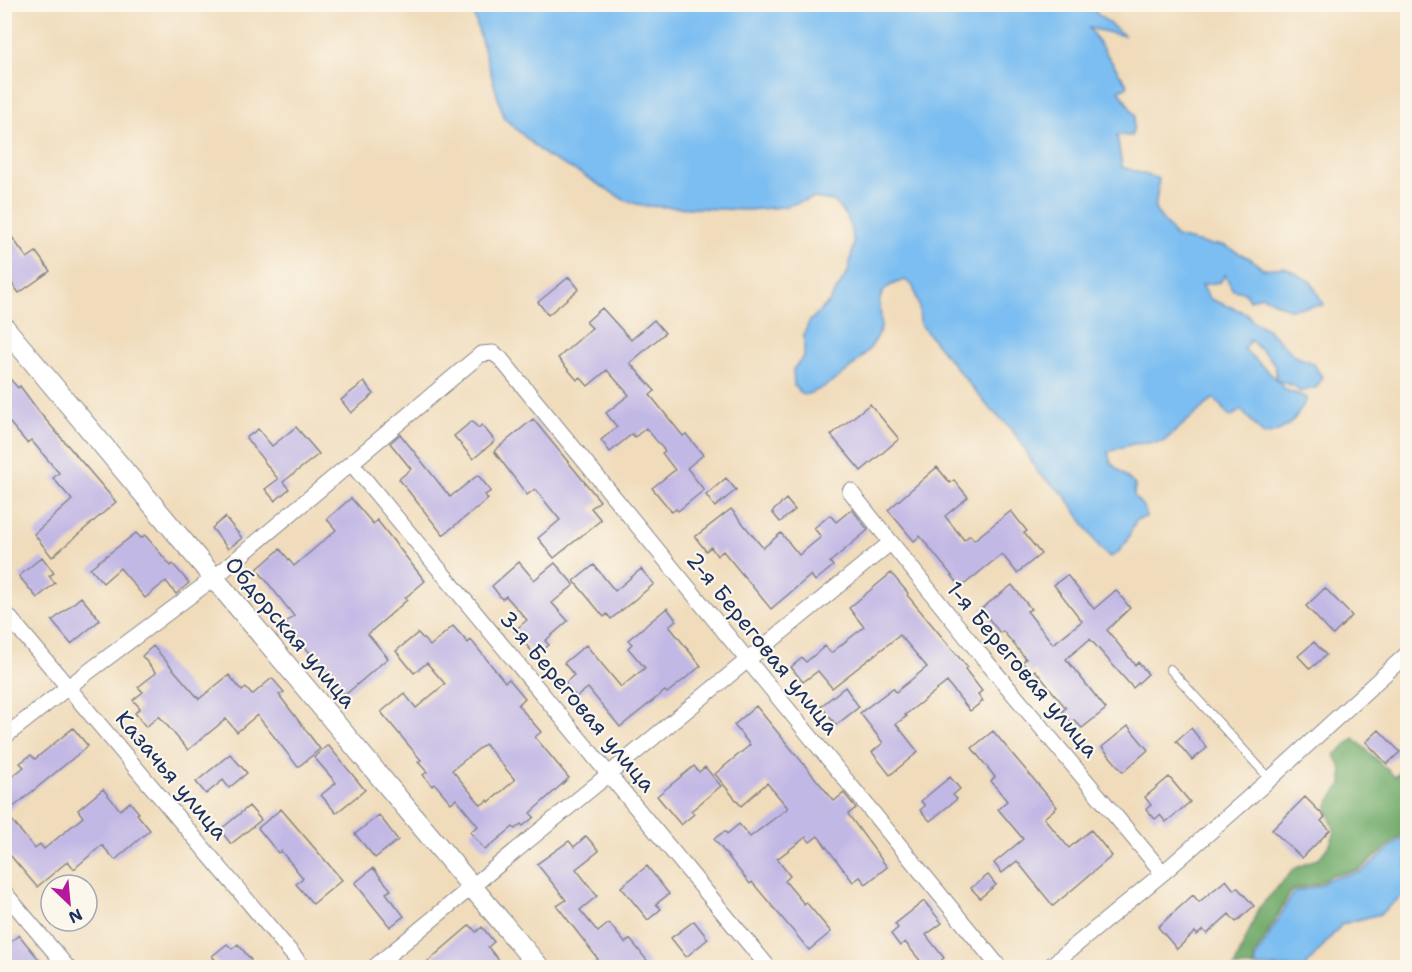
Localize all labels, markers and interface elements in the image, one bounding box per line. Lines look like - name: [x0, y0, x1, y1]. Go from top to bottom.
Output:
- street label: 2-я Береговая улица: [680, 546, 846, 741]
- street label: Обдорская улица: [219, 550, 363, 715]
- street label: 1-я Береговая улица: [940, 575, 1105, 764]
- street label: 3-я Береговая улица: [493, 604, 662, 798]
- street label: Казачья улица: [109, 705, 234, 846]
- north arrow: [39, 873, 99, 933]
- text: N: [65, 904, 86, 928]

